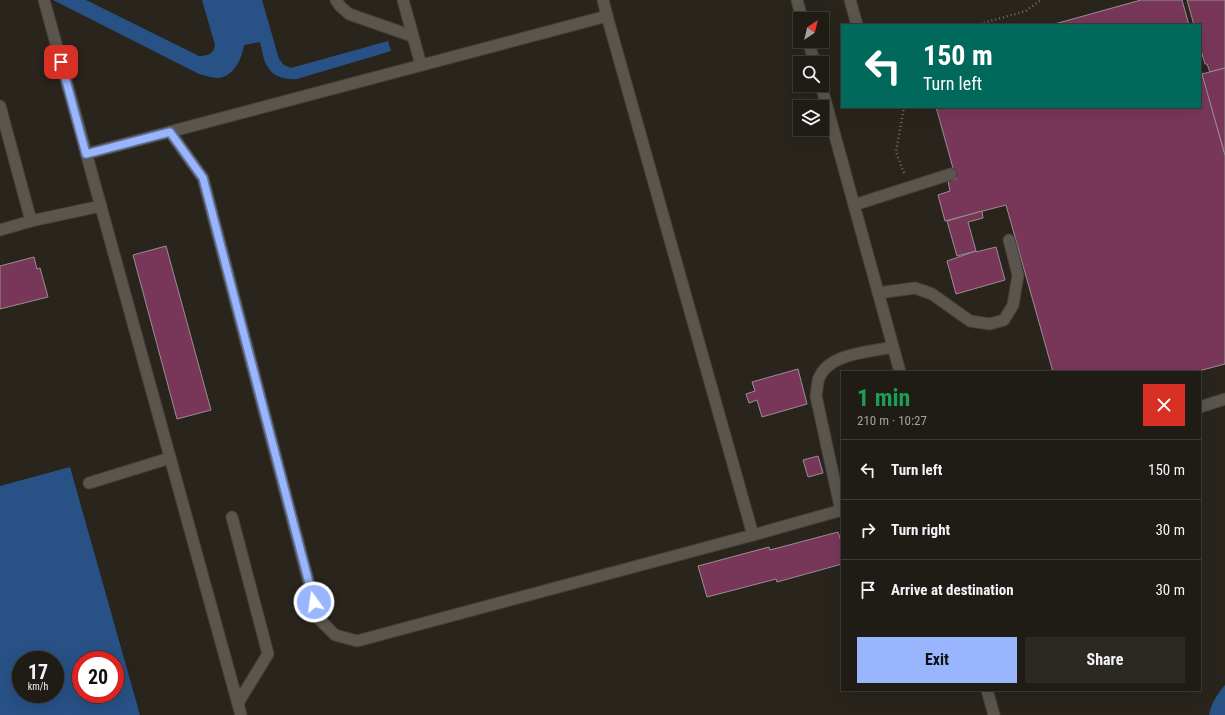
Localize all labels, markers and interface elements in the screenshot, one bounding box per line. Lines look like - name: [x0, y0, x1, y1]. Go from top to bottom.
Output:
- north arrow: [793, 12, 829, 48]
- map controls: [793, 12, 829, 136]
- text: 150 m: [923, 39, 993, 72]
- icon: left: [857, 40, 909, 92]
- pin: [44, 45, 78, 79]
- icon: arrive: [50, 51, 72, 73]
- button: search: [793, 56, 829, 92]
- text: Turn left: [923, 73, 982, 94]
- button: layers: [793, 100, 829, 136]
- text: 1 min: [857, 384, 910, 412]
- button: close: [1143, 384, 1185, 426]
- text: 210 m · 10:27: [857, 413, 927, 428]
- icon: left: [857, 459, 879, 481]
- text: Turn left: [891, 461, 942, 479]
- text: 150 m: [1148, 461, 1185, 479]
- icon: right: [857, 519, 879, 541]
- text: Turn right: [891, 521, 950, 539]
- text: 30 m: [1155, 521, 1185, 539]
- icon: arrive: [857, 579, 879, 601]
- position arrow: [293, 581, 335, 623]
- text: Arrive at destination: [891, 581, 1014, 599]
- text: 30 m: [1155, 581, 1185, 599]
- button: Exit: [857, 637, 1017, 683]
- button: Share: [1025, 637, 1185, 683]
- speed limit sign: 20: [72, 651, 124, 703]
- text: 17: [28, 660, 48, 684]
- text: km/h: [28, 681, 48, 692]

